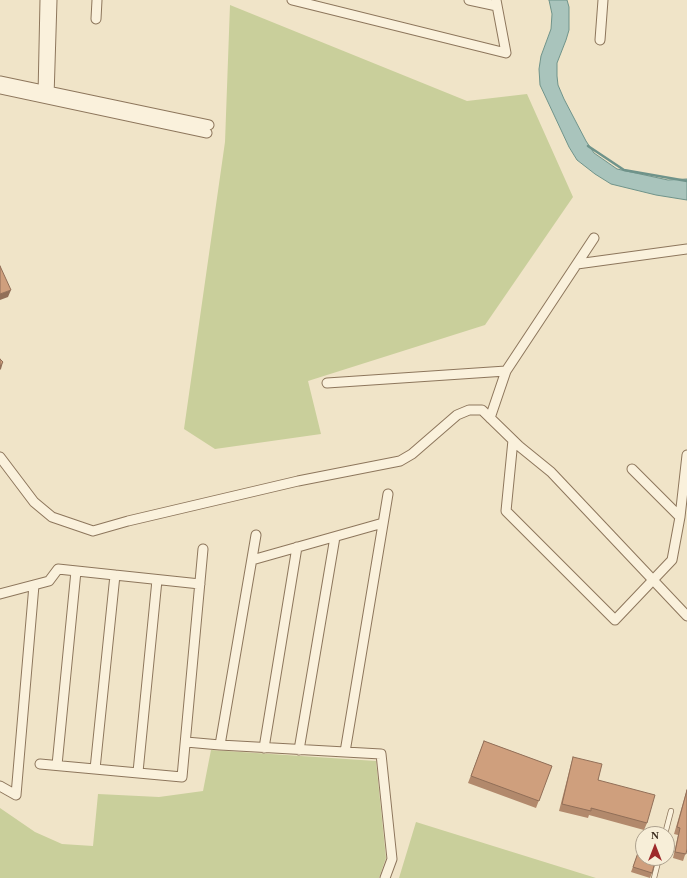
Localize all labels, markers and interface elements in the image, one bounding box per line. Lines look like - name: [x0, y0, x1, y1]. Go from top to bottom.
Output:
- north arrow: [635, 826, 675, 866]
- text: N: [651, 829, 659, 841]

